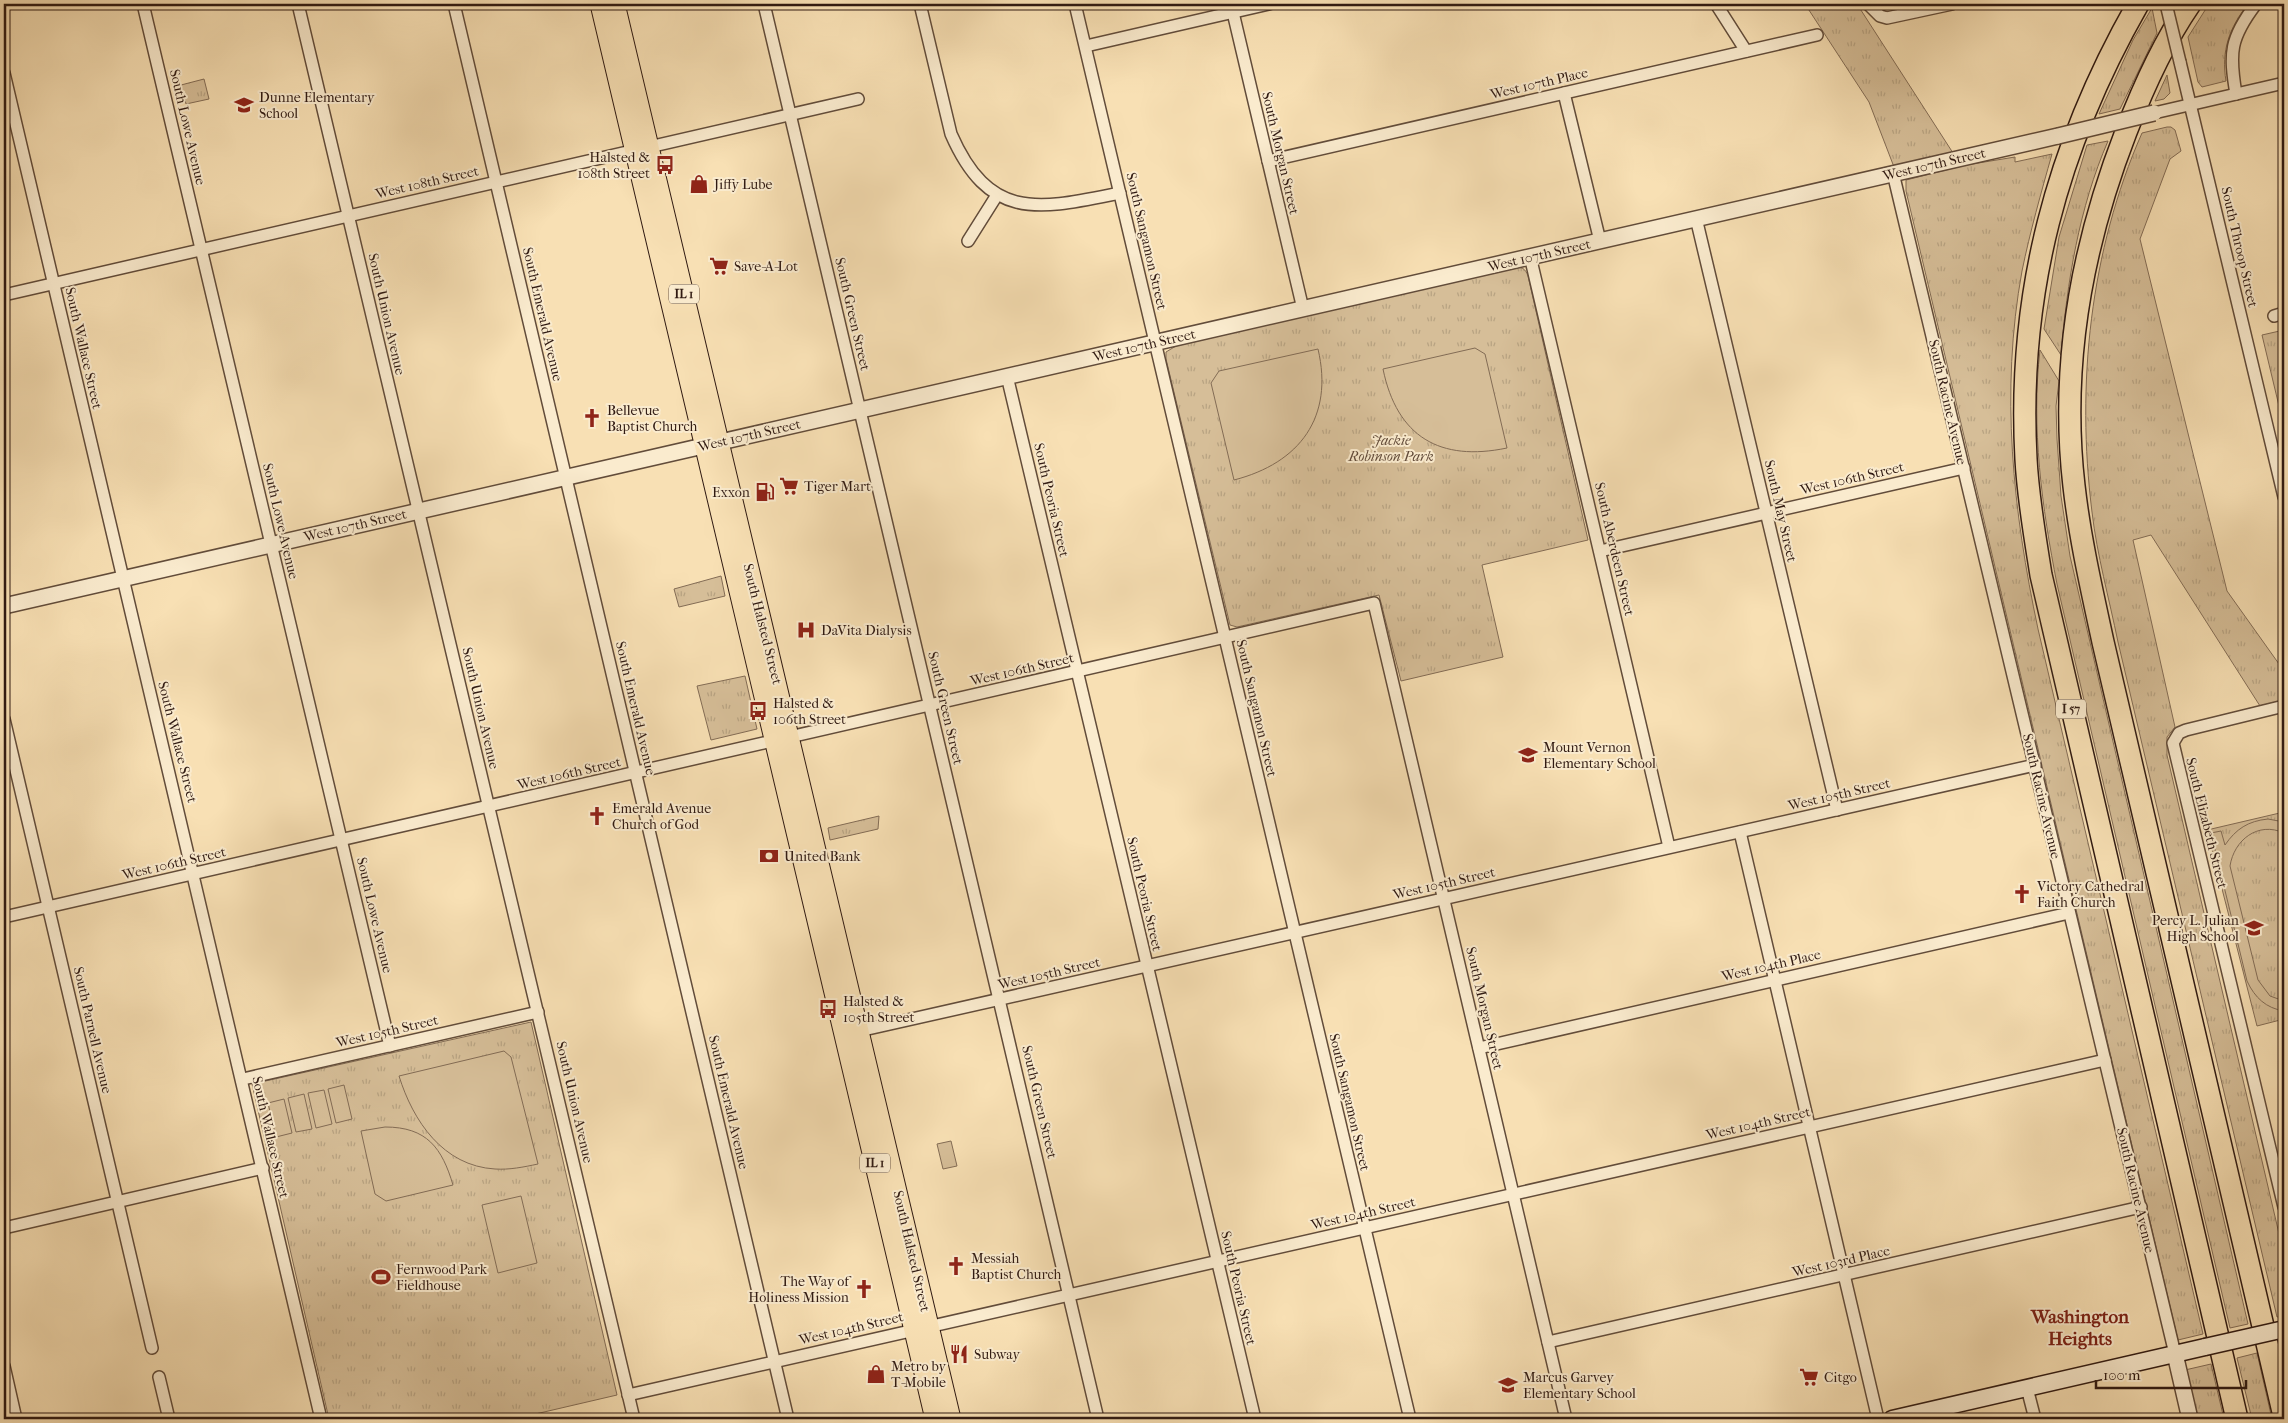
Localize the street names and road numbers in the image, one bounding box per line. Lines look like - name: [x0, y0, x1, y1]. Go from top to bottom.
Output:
- street label: West 107th Place: [1487, 64, 1590, 103]
- street label: South Lowe Avenue: [166, 67, 209, 187]
- street label: South Morgan Street: [1258, 90, 1303, 216]
- street label: West 107th Street: [1880, 144, 1987, 185]
- street label: West 108th Street: [373, 162, 480, 203]
- street label: South Sangamon Street: [1122, 171, 1171, 311]
- street label: South Throop Street: [2217, 185, 2262, 309]
- street label: West 107th Street: [1485, 235, 1592, 276]
- street label: South Emerald Avenue: [519, 245, 566, 383]
- street label: South Union Avenue: [364, 252, 409, 377]
- street label: South Green Street: [831, 256, 874, 372]
- road number: IL 1: [669, 284, 699, 304]
- street label: South Wallace Street: [61, 286, 106, 411]
- street label: West 107th Street: [1090, 325, 1197, 366]
- street label: South Racine Avenue: [1925, 338, 1970, 467]
- street label: West 107th Street: [695, 415, 802, 456]
- street label: South Peoria Street: [1030, 441, 1073, 559]
- street label: South May Street: [1760, 458, 1801, 564]
- street label: West 106th Street: [1798, 458, 1906, 499]
- street label: South Lowe Avenue: [259, 461, 302, 581]
- street label: South Aberdeen Street: [1591, 481, 1638, 618]
- street label: West 107th Street: [301, 505, 408, 546]
- street label: South Halsted Street: [739, 562, 786, 686]
- street label: South Sangamon Street: [1232, 638, 1281, 778]
- street label: South Emerald Avenue: [612, 639, 659, 777]
- street label: South Union Avenue: [458, 646, 503, 771]
- street label: West 106th Street: [968, 649, 1076, 690]
- street label: South Green Street: [924, 650, 967, 766]
- street label: South Wallace Street: [154, 680, 201, 805]
- road number: I 57: [2056, 700, 2086, 719]
- street label: South Racine Avenue: [2019, 732, 2064, 861]
- street label: West 106th Street: [515, 753, 623, 794]
- street label: South Elizabeth Street: [2182, 756, 2231, 890]
- street label: West 105th Street: [1785, 774, 1892, 815]
- street label: South Peoria Street: [1123, 835, 1166, 953]
- street label: West 106th Street: [120, 843, 228, 884]
- street label: South Lowe Avenue: [353, 855, 396, 975]
- street label: West 105th Street: [1390, 863, 1497, 904]
- street label: South Morgan Street: [1462, 945, 1507, 1071]
- street label: West 104th Place: [1719, 946, 1822, 985]
- street label: West 105th Street: [995, 953, 1102, 994]
- street label: South Parnell Avenue: [70, 965, 115, 1095]
- street label: West 105th Street: [333, 1011, 440, 1052]
- street label: South Sangamon Street: [1325, 1032, 1374, 1172]
- street label: South Emerald Avenue: [705, 1033, 752, 1171]
- street label: South Union Avenue: [552, 1040, 597, 1165]
- street label: South Green Street: [1018, 1044, 1061, 1160]
- street label: South Wallace Street: [248, 1075, 293, 1200]
- street label: West 104th Street: [1703, 1103, 1812, 1144]
- street label: South Racine Avenue: [2113, 1126, 2158, 1255]
- road number: IL 1: [860, 1154, 890, 1172]
- street label: South Halsted Street: [889, 1189, 934, 1313]
- street label: West 104th Street: [1308, 1193, 1417, 1234]
- street label: South Peoria Street: [1217, 1229, 1260, 1347]
- street label: West 103rd Place: [1790, 1242, 1892, 1281]
- street label: West 104th Street: [796, 1308, 905, 1349]

